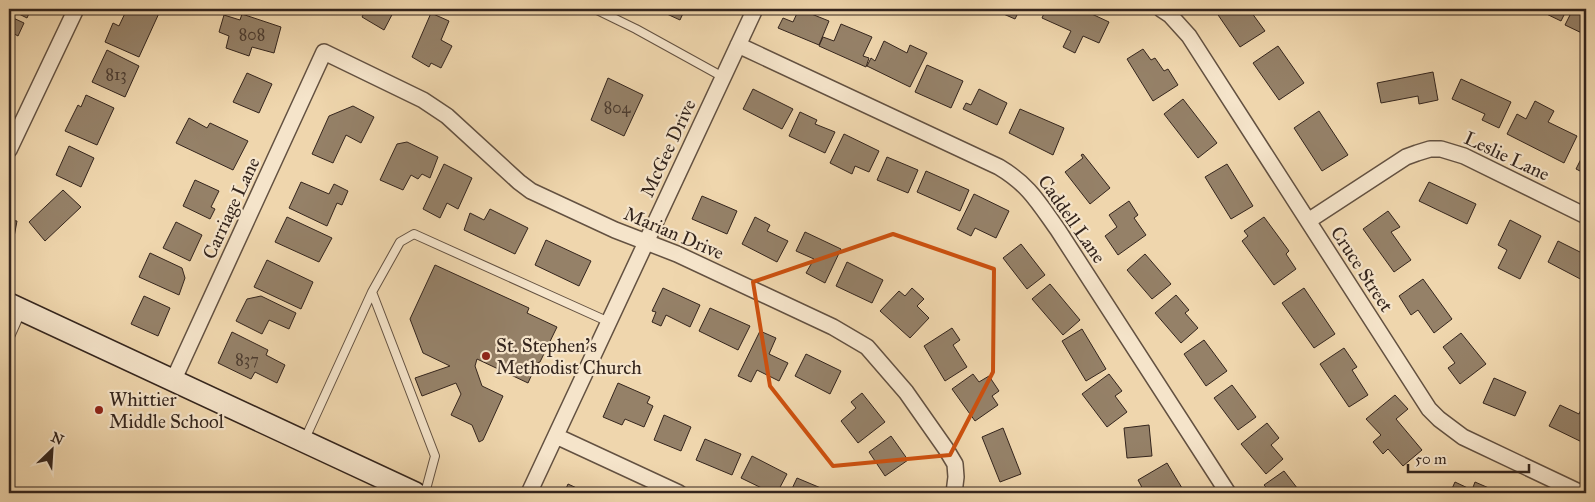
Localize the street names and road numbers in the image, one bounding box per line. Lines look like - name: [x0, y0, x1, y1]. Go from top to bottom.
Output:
- street label: McGee Drive: [635, 95, 701, 201]
- street label: Leslie Lane: [1461, 126, 1553, 186]
- street label: Carriage Lane: [197, 153, 266, 263]
- street label: Caddell Lane: [1033, 170, 1111, 268]
- street label: Marian Drive: [621, 202, 727, 264]
- street label: Cruce Street: [1326, 222, 1398, 316]

